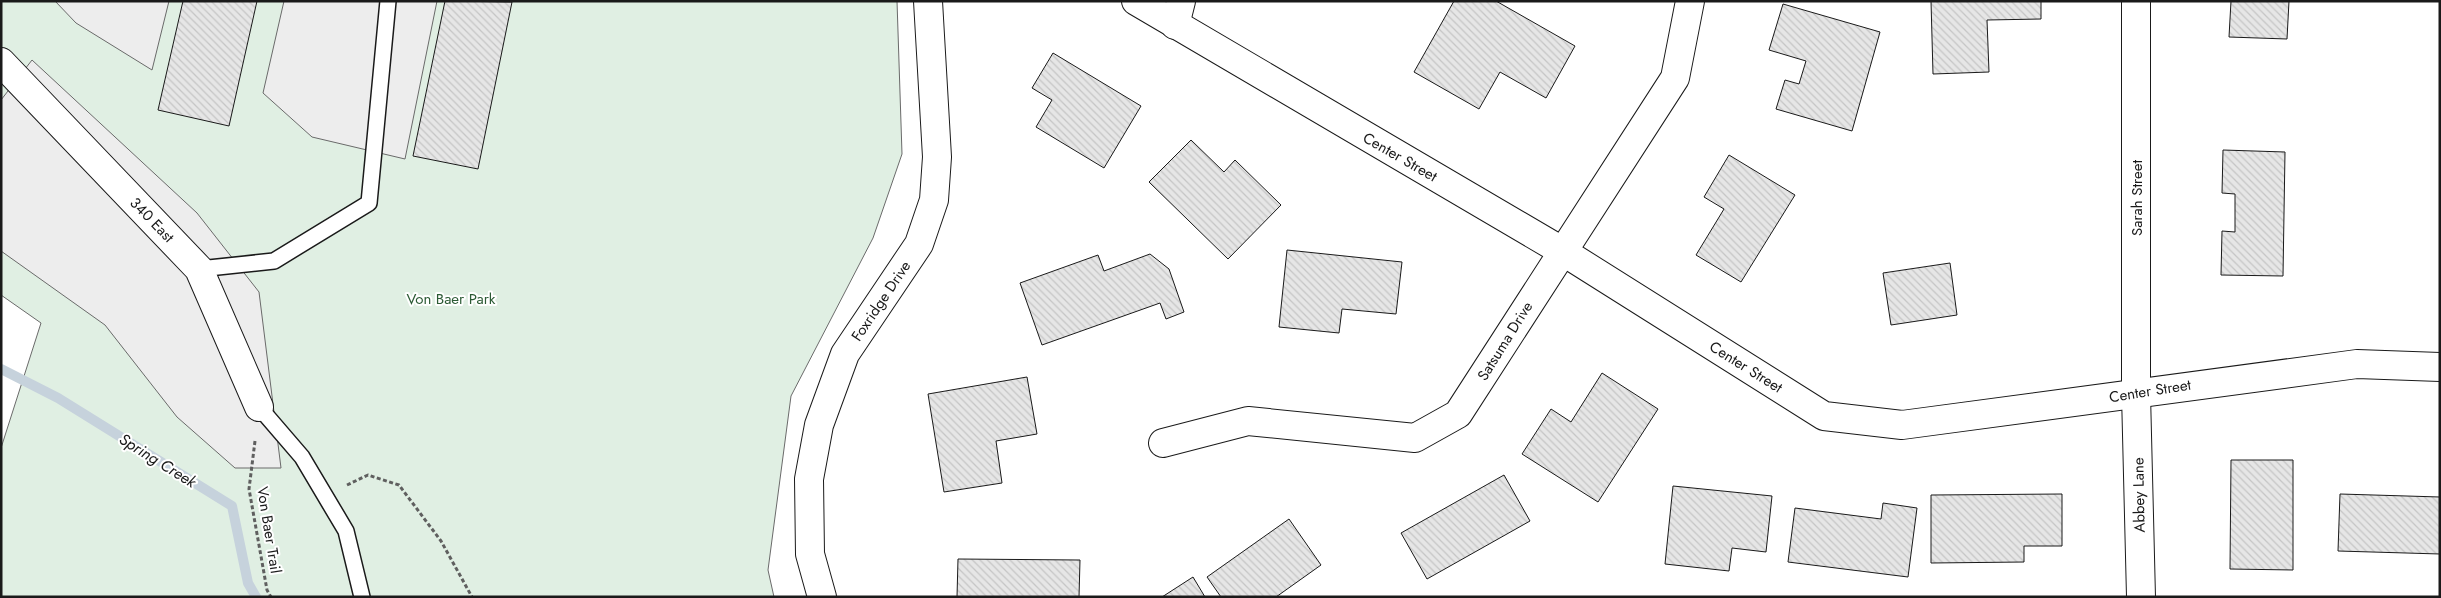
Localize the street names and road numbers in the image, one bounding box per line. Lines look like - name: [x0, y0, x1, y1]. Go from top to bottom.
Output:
- street label: Center Street: [1359, 127, 1442, 187]
- street label: Sarah Street: [2126, 160, 2148, 236]
- street label: 340 East: [125, 192, 179, 248]
- street label: Foxridge Drive: [846, 256, 916, 346]
- street label: Satsuma Drive: [1472, 297, 1538, 385]
- street label: Center Street: [1705, 336, 1787, 398]
- street label: Center Street: [2107, 374, 2193, 408]
- street label: Abbey Lane: [2127, 457, 2151, 533]
- street label: Von Baer Trail: [251, 485, 287, 575]

